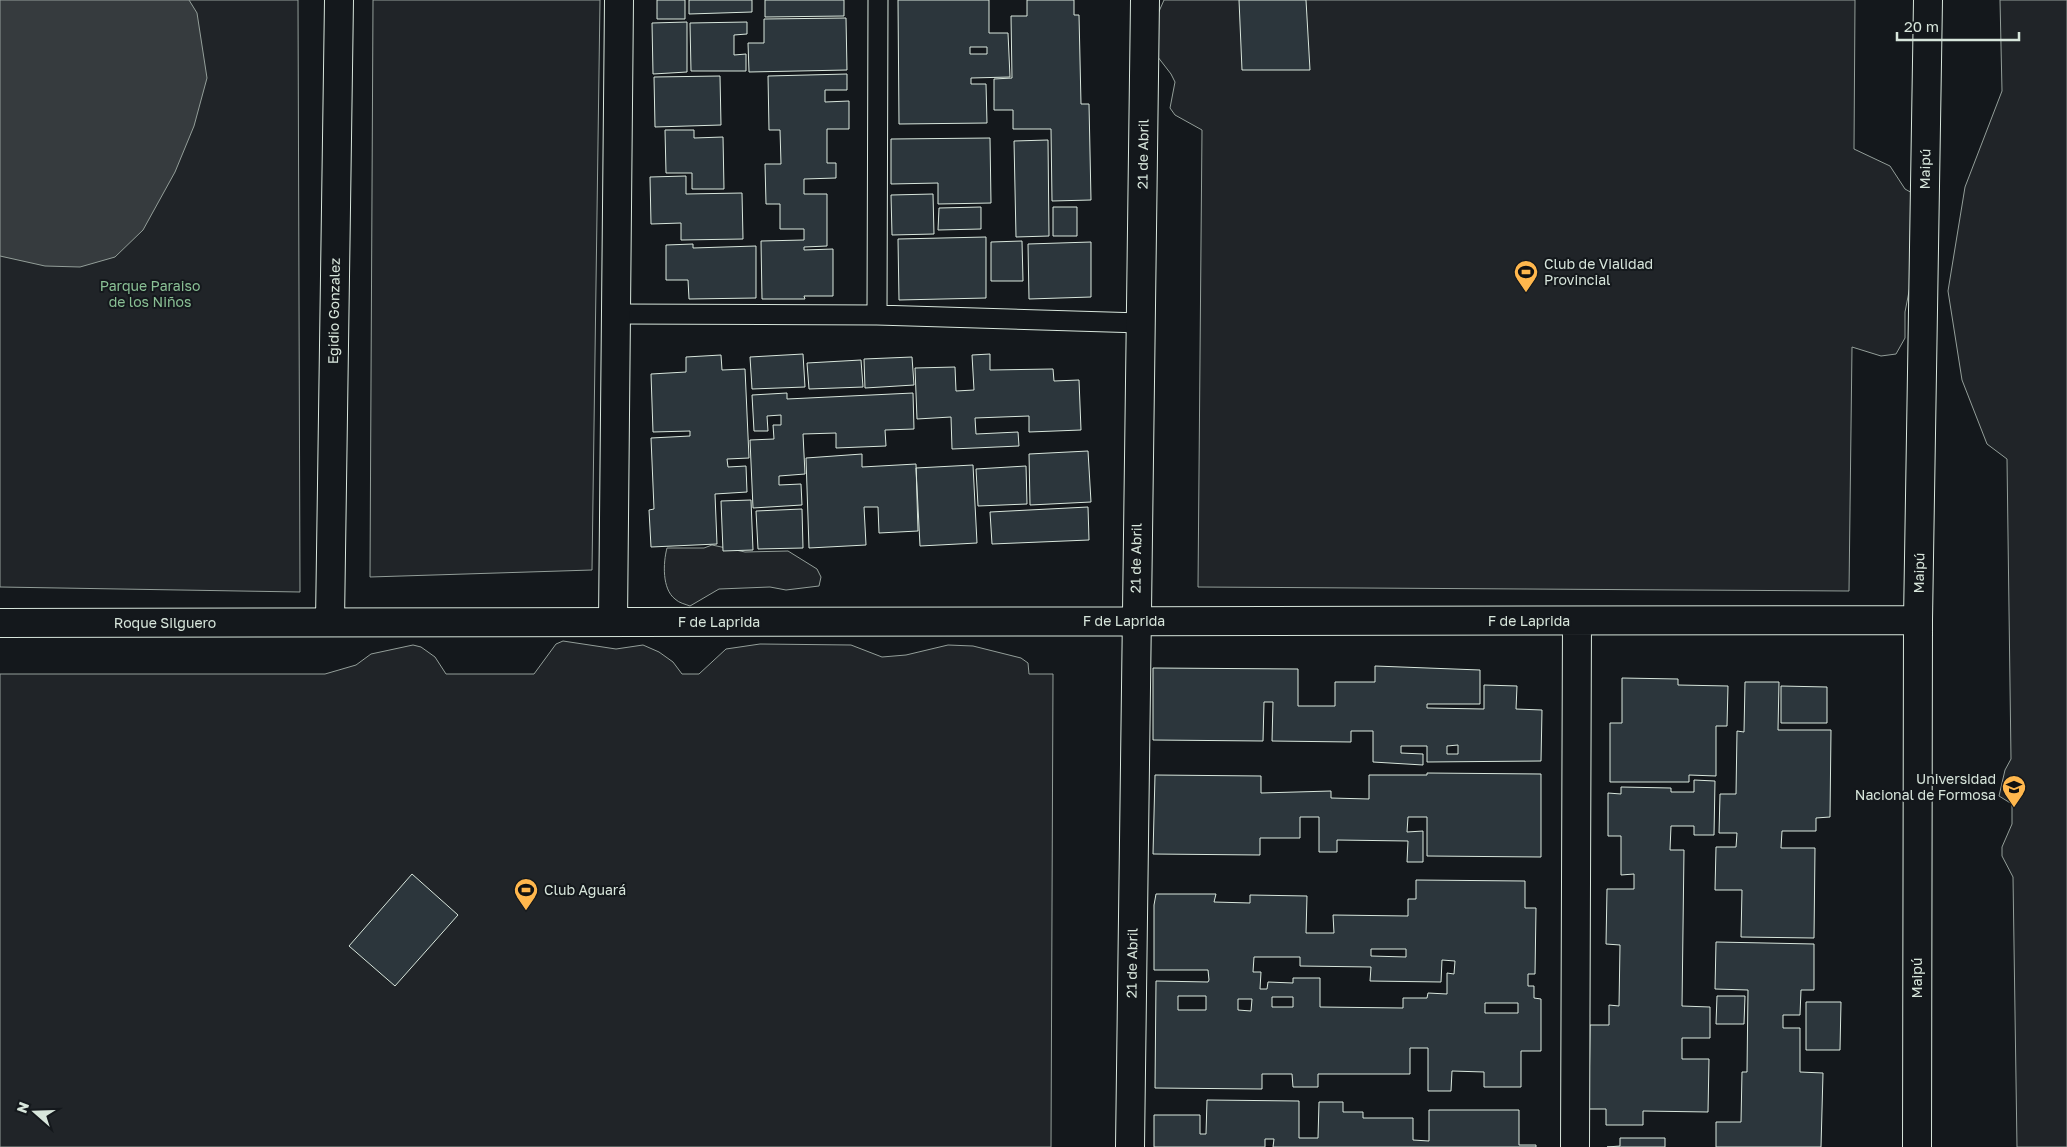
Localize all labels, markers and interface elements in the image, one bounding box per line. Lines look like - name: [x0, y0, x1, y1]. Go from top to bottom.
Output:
- scale bar: [1897, 10, 2020, 42]
- text: 20 m: [1904, 17, 1939, 35]
- street label: 21 de Abril: [1133, 119, 1152, 189]
- street label: Maipú: [1916, 148, 1933, 190]
- place label: Club de Vialidad Provincial: [1544, 255, 1653, 288]
- street label: Egidio Gonzalez: [324, 258, 343, 364]
- sports icon: Club de Vialidad Provincial: [1513, 259, 1539, 293]
- park label: Parque Paraiso de los Niños: [100, 277, 200, 310]
- street label: 21 de Abril: [1126, 523, 1145, 593]
- street label: Maipú: [1910, 552, 1927, 594]
- street label: F de Laprida: [1083, 612, 1165, 629]
- street label: F de Laprida: [1488, 612, 1570, 629]
- street label: F de Laprida: [678, 613, 760, 630]
- street label: Roque Silguero: [114, 614, 216, 631]
- place label: Universidad Nacional de Formosa: [1855, 770, 1996, 803]
- school or university icon: Universidad Nacional de Formosa: [2001, 774, 2027, 808]
- sports icon: Club Aguará: [513, 877, 539, 911]
- place label: Club Aguará: [544, 881, 626, 898]
- street label: 21 de Abril: [1122, 928, 1141, 998]
- street label: Maipú: [1908, 958, 1925, 998]
- north arrow: [10, 1087, 60, 1137]
- text: N: [13, 1099, 32, 1115]

